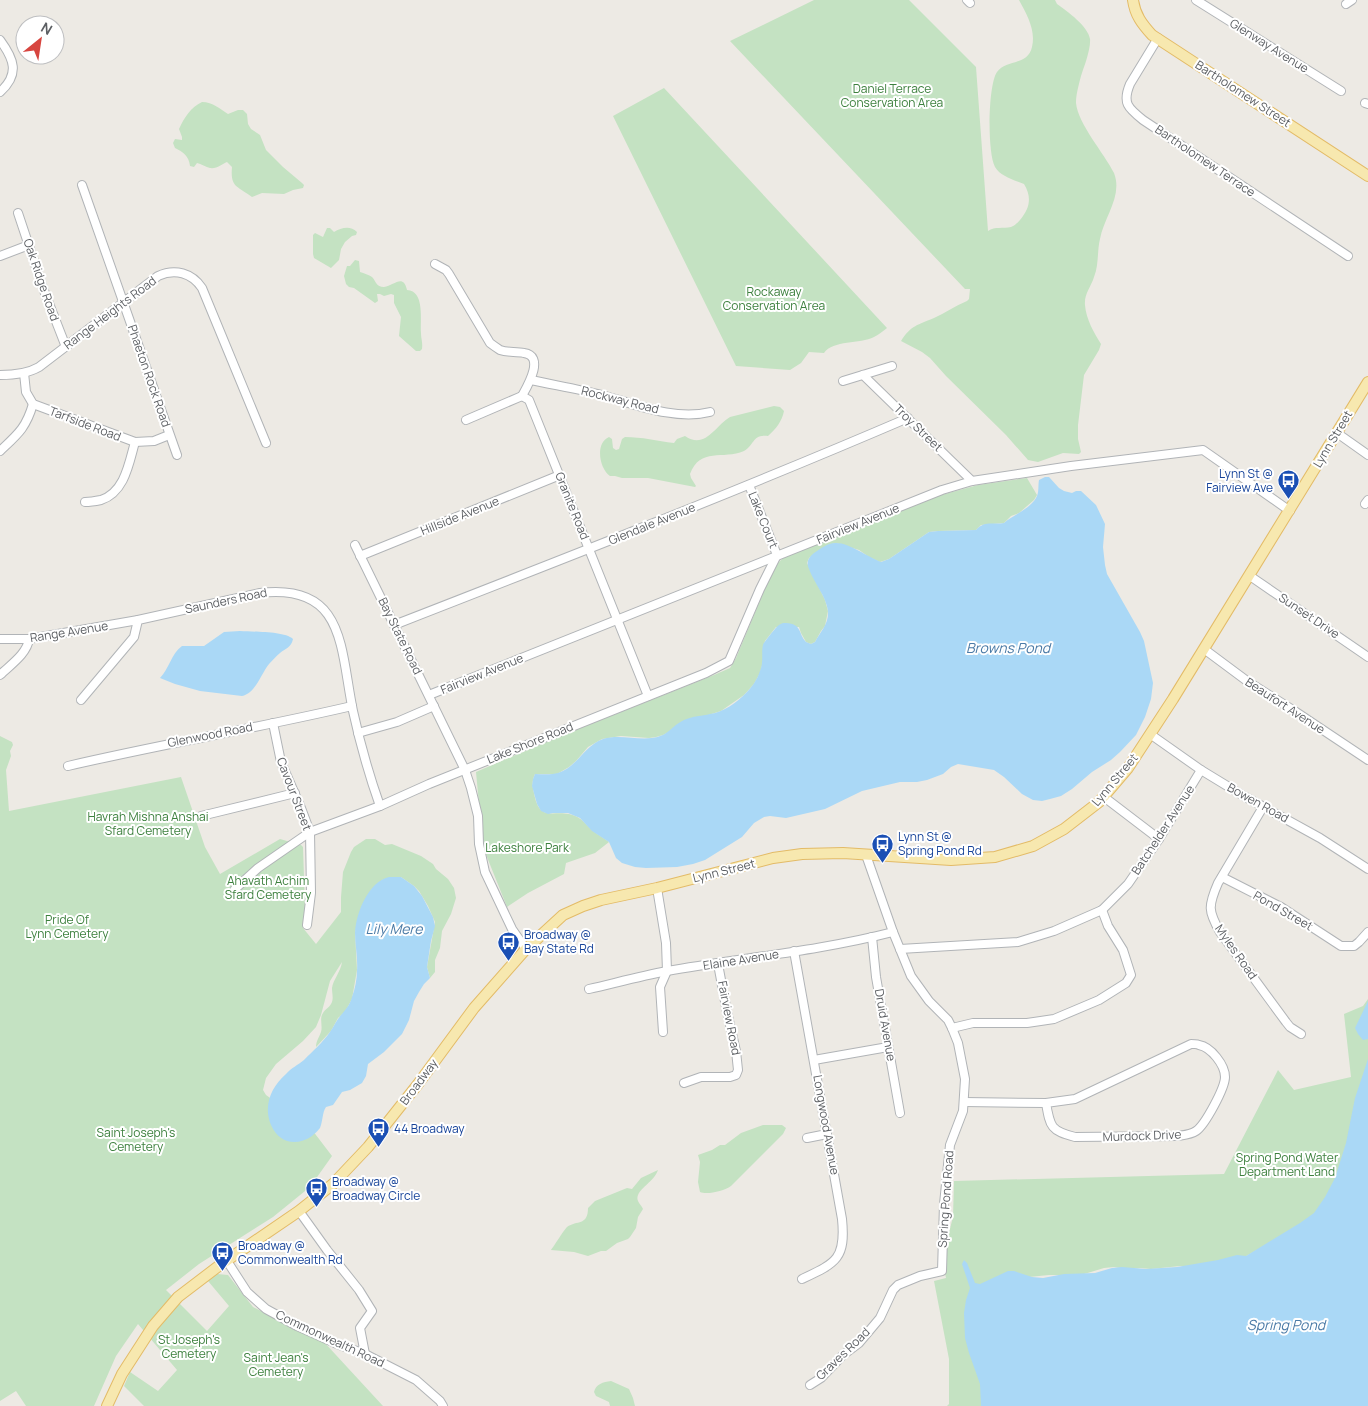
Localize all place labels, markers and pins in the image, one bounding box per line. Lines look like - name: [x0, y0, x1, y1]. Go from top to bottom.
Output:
- place label: Lynn St @ Fairview Ave: [1206, 465, 1273, 496]
- bus stop icon: Lynn St @ Fairview Ave: [1277, 469, 1301, 500]
- place label: Lynn St @ Spring Pond Rd: [898, 828, 982, 859]
- bus stop icon: Lynn St @ Spring Pond Rd: [870, 832, 894, 863]
- place label: Broadway @ Bay State Rd: [524, 926, 594, 957]
- bus stop icon: Broadway @ Bay State Rd: [496, 930, 520, 961]
- bus stop icon: 44 Broadway: [366, 1117, 390, 1148]
- place label: 44 Broadway: [394, 1120, 465, 1137]
- place label: Broadway @ Broadway Circle: [332, 1173, 420, 1204]
- bus stop icon: Broadway @ Broadway Circle: [304, 1177, 328, 1208]
- place label: Broadway @ Commonwealth Rd: [238, 1237, 343, 1268]
- bus stop icon: Broadway @ Commonwealth Rd: [210, 1241, 234, 1272]

